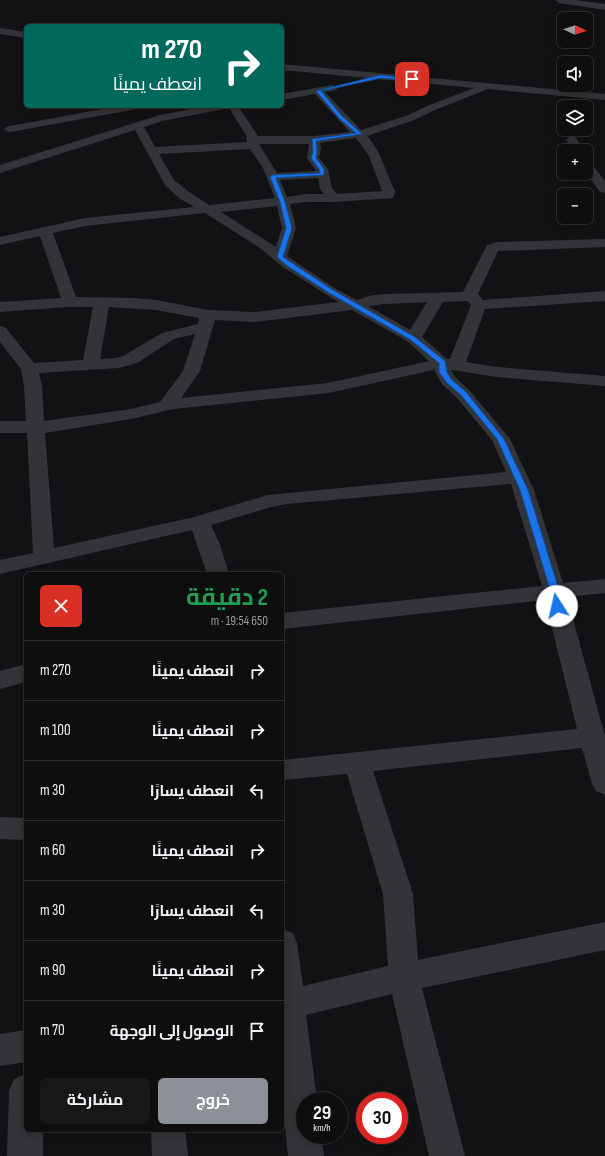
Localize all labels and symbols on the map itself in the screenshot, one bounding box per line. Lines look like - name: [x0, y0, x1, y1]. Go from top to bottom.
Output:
- north arrow: [557, 12, 593, 48]
- pin: [395, 62, 429, 96]
- position arrow: [536, 585, 578, 627]
- speed limit sign: 30: [356, 1092, 408, 1144]

